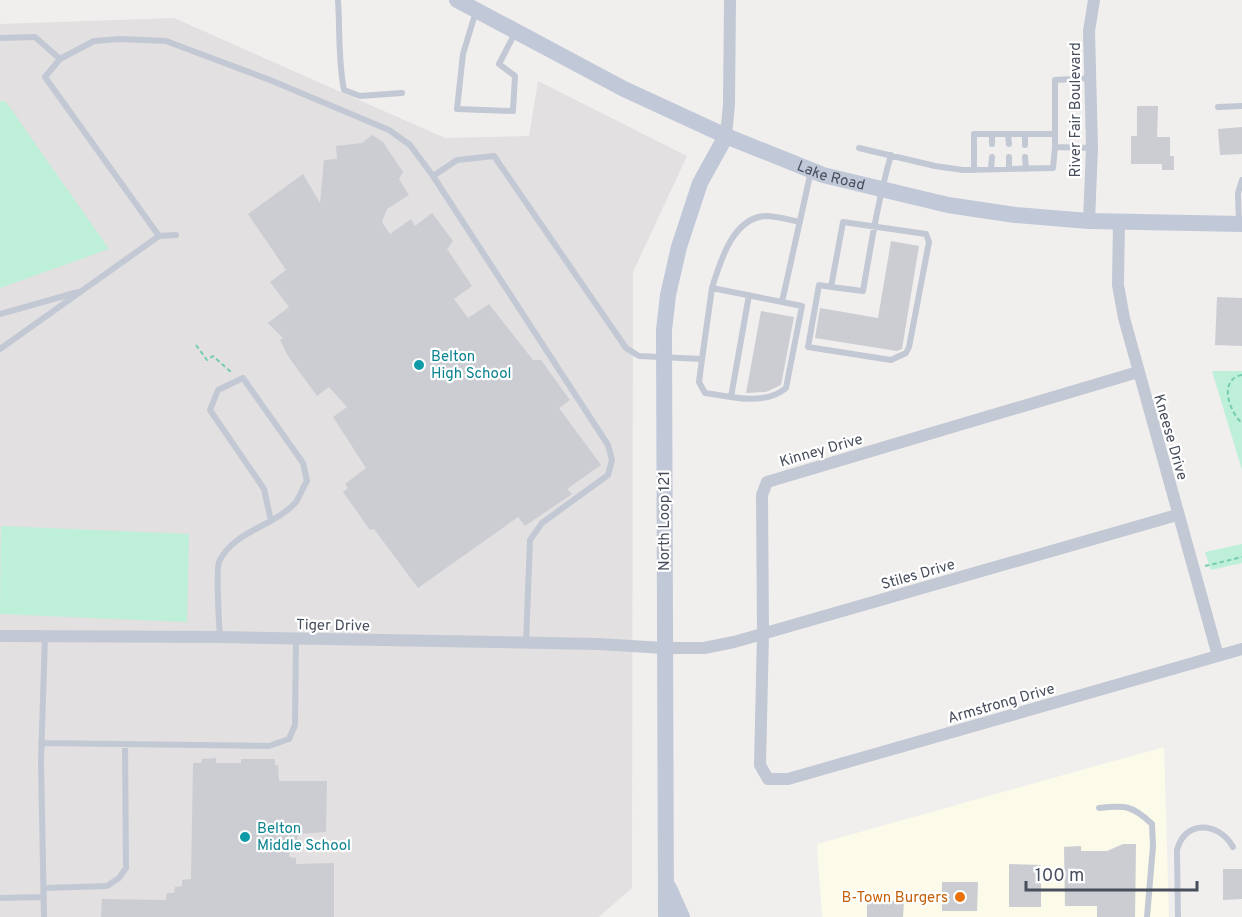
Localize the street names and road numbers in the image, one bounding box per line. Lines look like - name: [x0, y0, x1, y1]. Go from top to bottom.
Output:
- street label: River Fair Boulevard: [1067, 42, 1086, 178]
- street label: Lake Road: [794, 157, 867, 196]
- street label: Kneese Drive: [1148, 392, 1191, 483]
- street label: Kinney Drive: [778, 430, 865, 472]
- street label: North Loop 121: [656, 471, 675, 571]
- street label: Stiles Drive: [879, 556, 958, 595]
- street label: Tiger Drive: [296, 616, 370, 637]
- street label: Armstrong Drive: [946, 680, 1057, 729]

